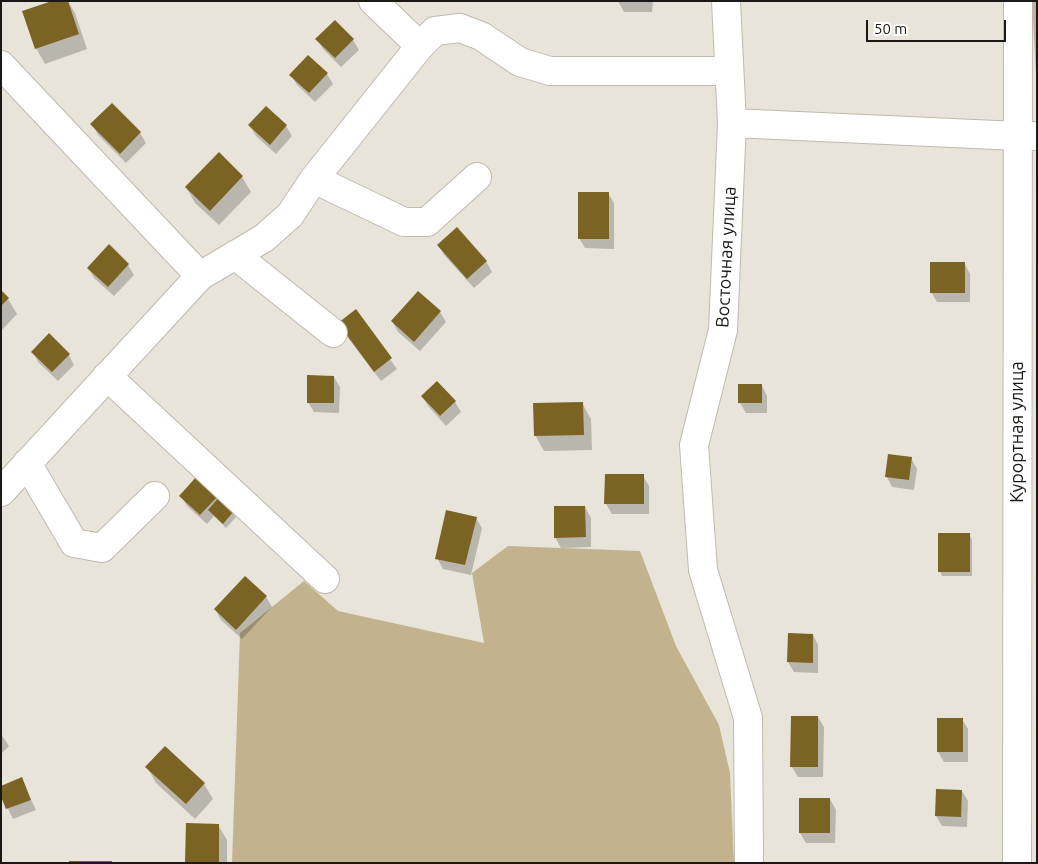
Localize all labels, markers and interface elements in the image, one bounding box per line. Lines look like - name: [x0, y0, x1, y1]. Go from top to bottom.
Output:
- scale bar: [868, 10, 1008, 42]
- text: 50 m: [874, 20, 907, 37]
- street label: Восточная улица: [712, 186, 740, 328]
- street label: Курортная улица: [1006, 361, 1028, 503]

